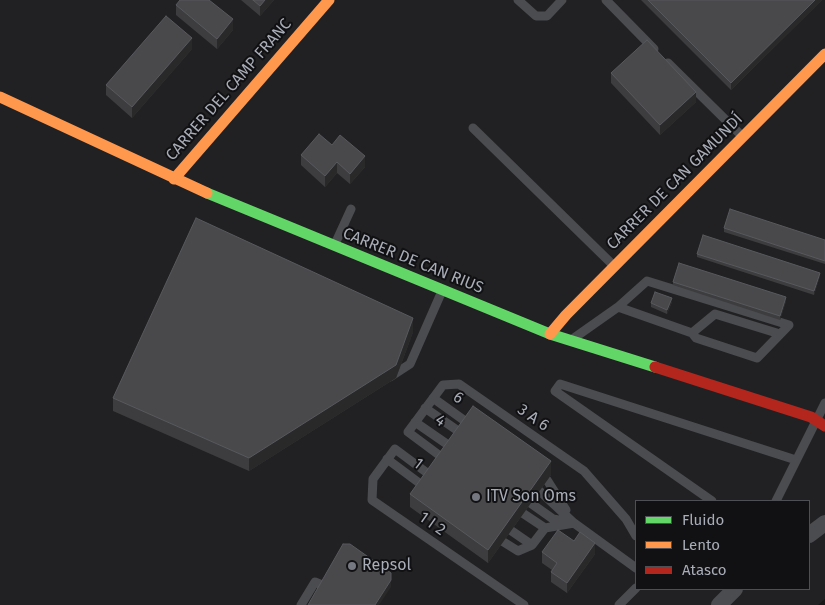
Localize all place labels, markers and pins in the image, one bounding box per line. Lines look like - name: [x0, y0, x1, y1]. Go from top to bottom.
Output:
- place label: ITV Son Oms: [486, 487, 576, 507]
- marker: ITV Son Oms: [470, 491, 482, 503]
- place label: Repsol: [362, 556, 411, 576]
- marker: Repsol: [346, 560, 358, 572]

